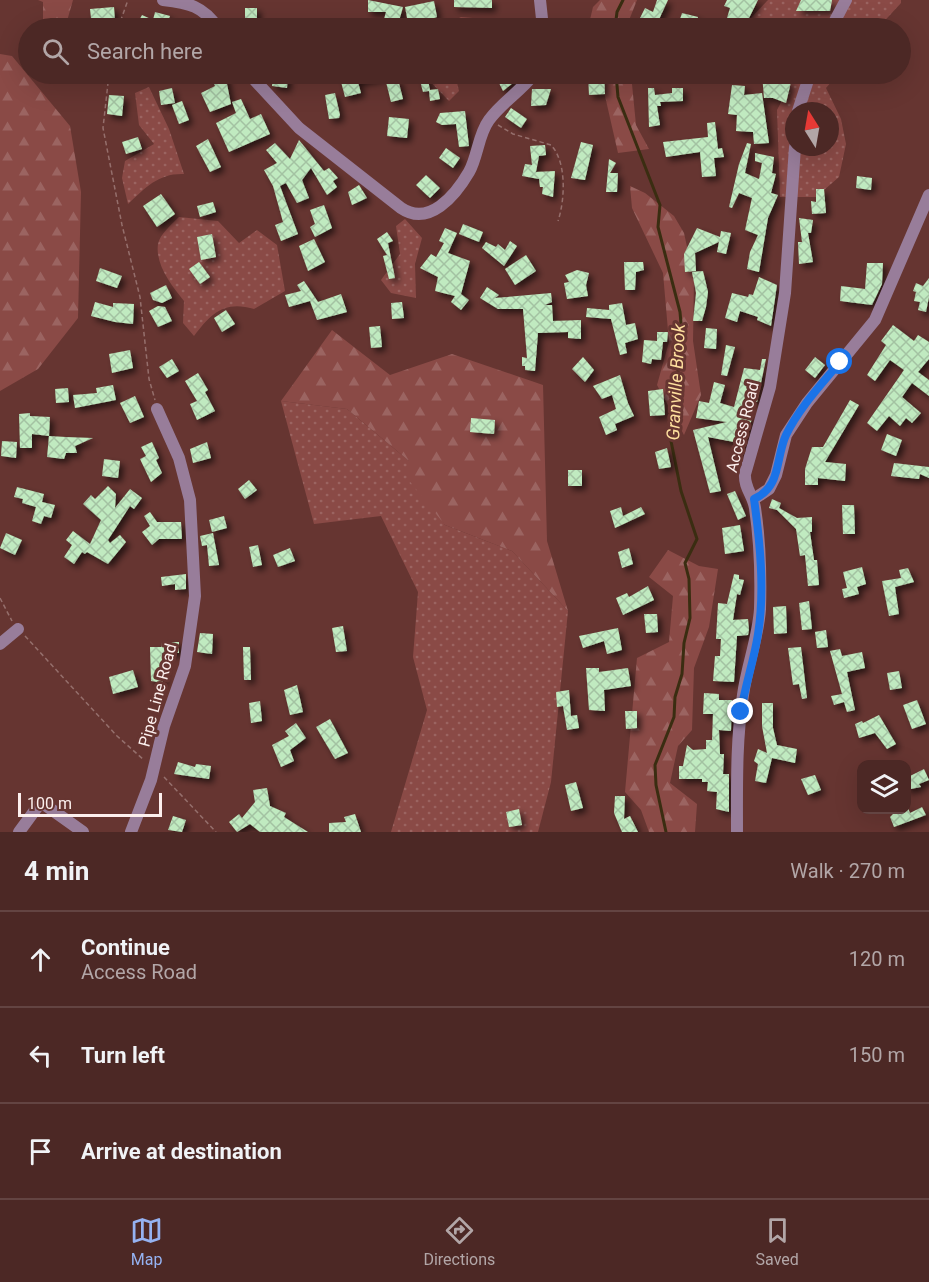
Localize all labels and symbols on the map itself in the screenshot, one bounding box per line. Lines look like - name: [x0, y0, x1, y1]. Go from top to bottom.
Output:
- north arrow: [785, 102, 839, 156]
- water label: Granville Brook: [662, 322, 689, 441]
- route start: [826, 348, 852, 374]
- street label: Access Road: [722, 380, 763, 474]
- street label: Pipe Line Road: [135, 642, 180, 749]
- route end: [727, 698, 753, 724]
- scale bar: [18, 790, 162, 818]

